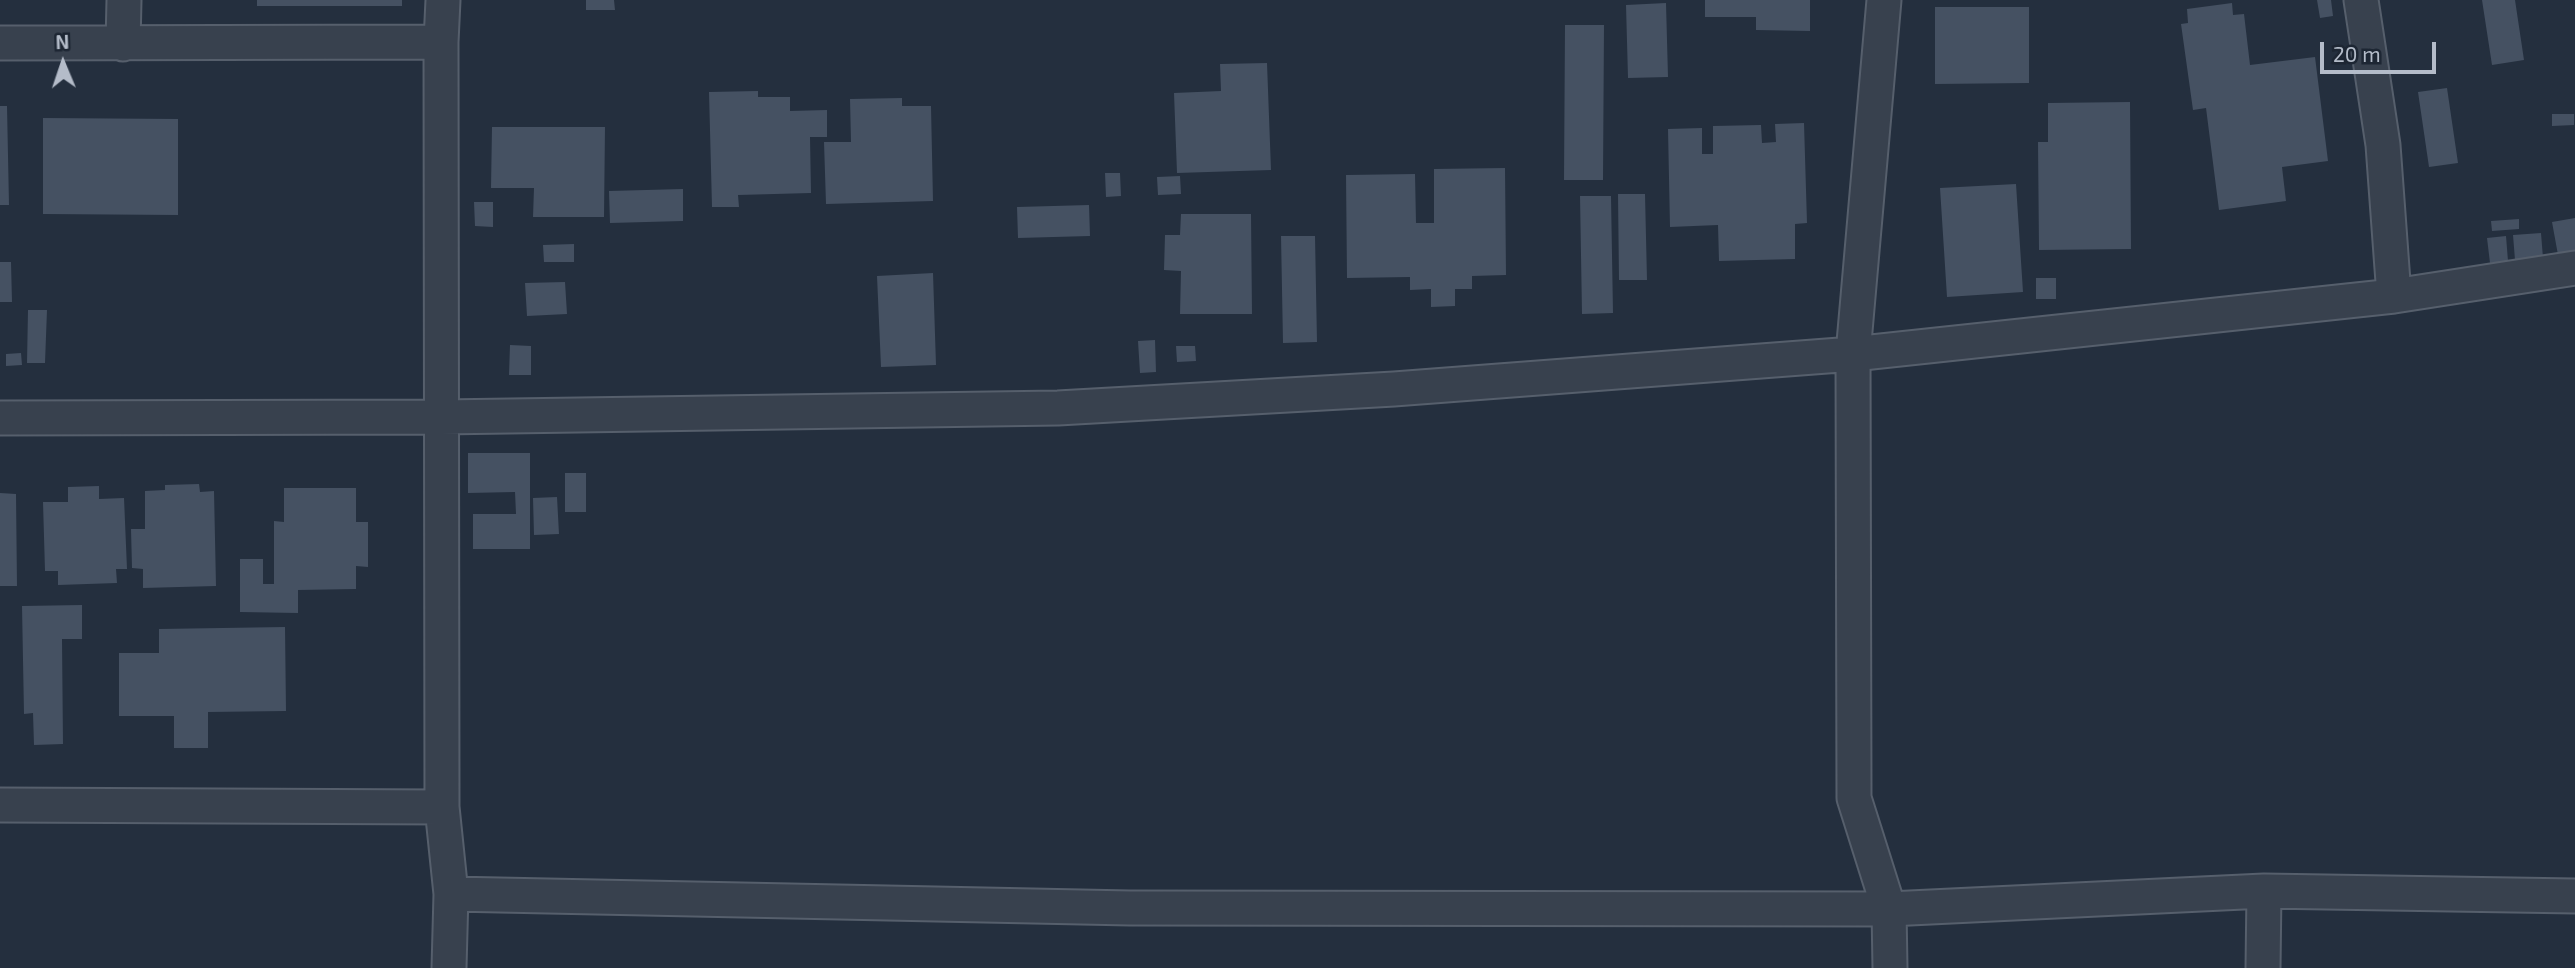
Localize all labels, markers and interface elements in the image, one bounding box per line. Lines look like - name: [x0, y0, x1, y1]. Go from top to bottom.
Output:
- north arrow: [28, 28, 98, 98]
- scale bar: [2323, 28, 2438, 72]
- text: N: [55, 30, 70, 53]
- text: 20 m: [2333, 41, 2381, 66]

